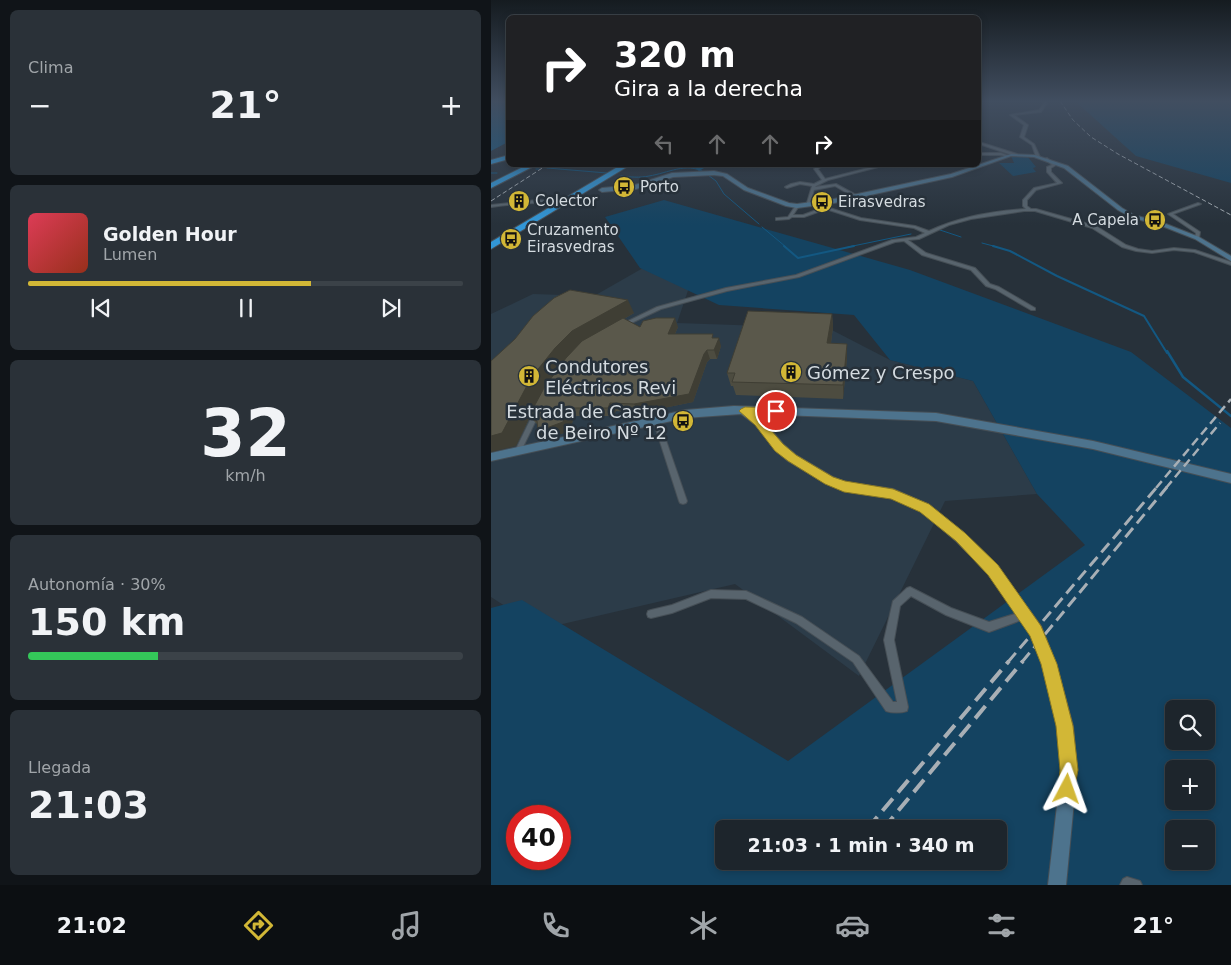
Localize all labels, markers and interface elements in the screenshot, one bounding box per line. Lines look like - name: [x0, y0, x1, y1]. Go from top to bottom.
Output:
- icon: right: [531, 35, 596, 100]
- text: 320 m: [614, 35, 736, 75]
- text: Clima: [28, 58, 73, 77]
- text: Gira a la derecha: [614, 76, 803, 101]
- text: 21°: [210, 83, 281, 127]
- text: −: [28, 89, 51, 122]
- text: +: [440, 89, 463, 122]
- icon: left: [650, 130, 678, 158]
- icon: ahead: [703, 130, 731, 158]
- icon: ahead: [756, 130, 784, 158]
- icon: right: [809, 130, 837, 158]
- bus stop icon: Porto: [612, 175, 636, 199]
- place label: Porto: [640, 178, 679, 196]
- building icon: Colector: [507, 189, 531, 213]
- bus stop icon: Eirasvedras: [810, 190, 834, 214]
- place label: Colector: [535, 192, 598, 210]
- place label: Eirasvedras: [838, 193, 926, 211]
- bus stop icon: A Capela: [1143, 208, 1167, 232]
- place label: A Capela: [1072, 211, 1139, 229]
- place label: Cruzamento Eirasvedras: [527, 221, 619, 256]
- text: Golden Hour: [103, 223, 237, 245]
- bus stop icon: Cruzamento Eirasvedras: [499, 227, 523, 251]
- text: Lumen: [103, 245, 157, 264]
- icon: previous: [87, 294, 115, 322]
- icon: pause: [232, 294, 260, 322]
- icon: next: [377, 294, 405, 322]
- place label: Condutores Eléctricos Revi: [545, 356, 676, 398]
- building icon: Gómez y Crespo: [779, 360, 803, 384]
- place label: Gómez y Crespo: [807, 362, 955, 383]
- building icon: Condutores Eléctricos Revi: [517, 364, 541, 388]
- pin: [755, 390, 797, 432]
- text: 32: [200, 396, 291, 471]
- icon: arrive: [762, 397, 790, 425]
- place label: Estrada de Castro de Beiro Nº 12: [506, 401, 667, 443]
- bus stop icon: Estrada de Castro de Beiro Nº 12: [671, 409, 695, 433]
- text: km/h: [225, 466, 266, 485]
- text: Autonomía · 30%: [28, 575, 166, 594]
- text: 150 km: [28, 600, 185, 644]
- map controls: [1165, 700, 1215, 870]
- button: search: [1165, 700, 1215, 750]
- text: Llegada: [28, 758, 91, 777]
- button: +: [1165, 760, 1215, 810]
- position arrow: [1040, 762, 1092, 814]
- text: 21:03: [28, 783, 149, 827]
- speed limit sign: 40: [506, 805, 571, 870]
- button: −: [1165, 820, 1215, 870]
- text: 21:03 · 1 min · 340 m: [747, 834, 975, 856]
- icon: directions: [241, 908, 276, 943]
- icon: music: [389, 908, 424, 943]
- icon: phone: [538, 908, 573, 943]
- icon: climate: [686, 908, 721, 943]
- icon: car: [835, 908, 870, 943]
- icon: filters: [984, 908, 1019, 943]
- text: 21:02: [57, 913, 127, 938]
- text: 21°: [1132, 913, 1174, 938]

